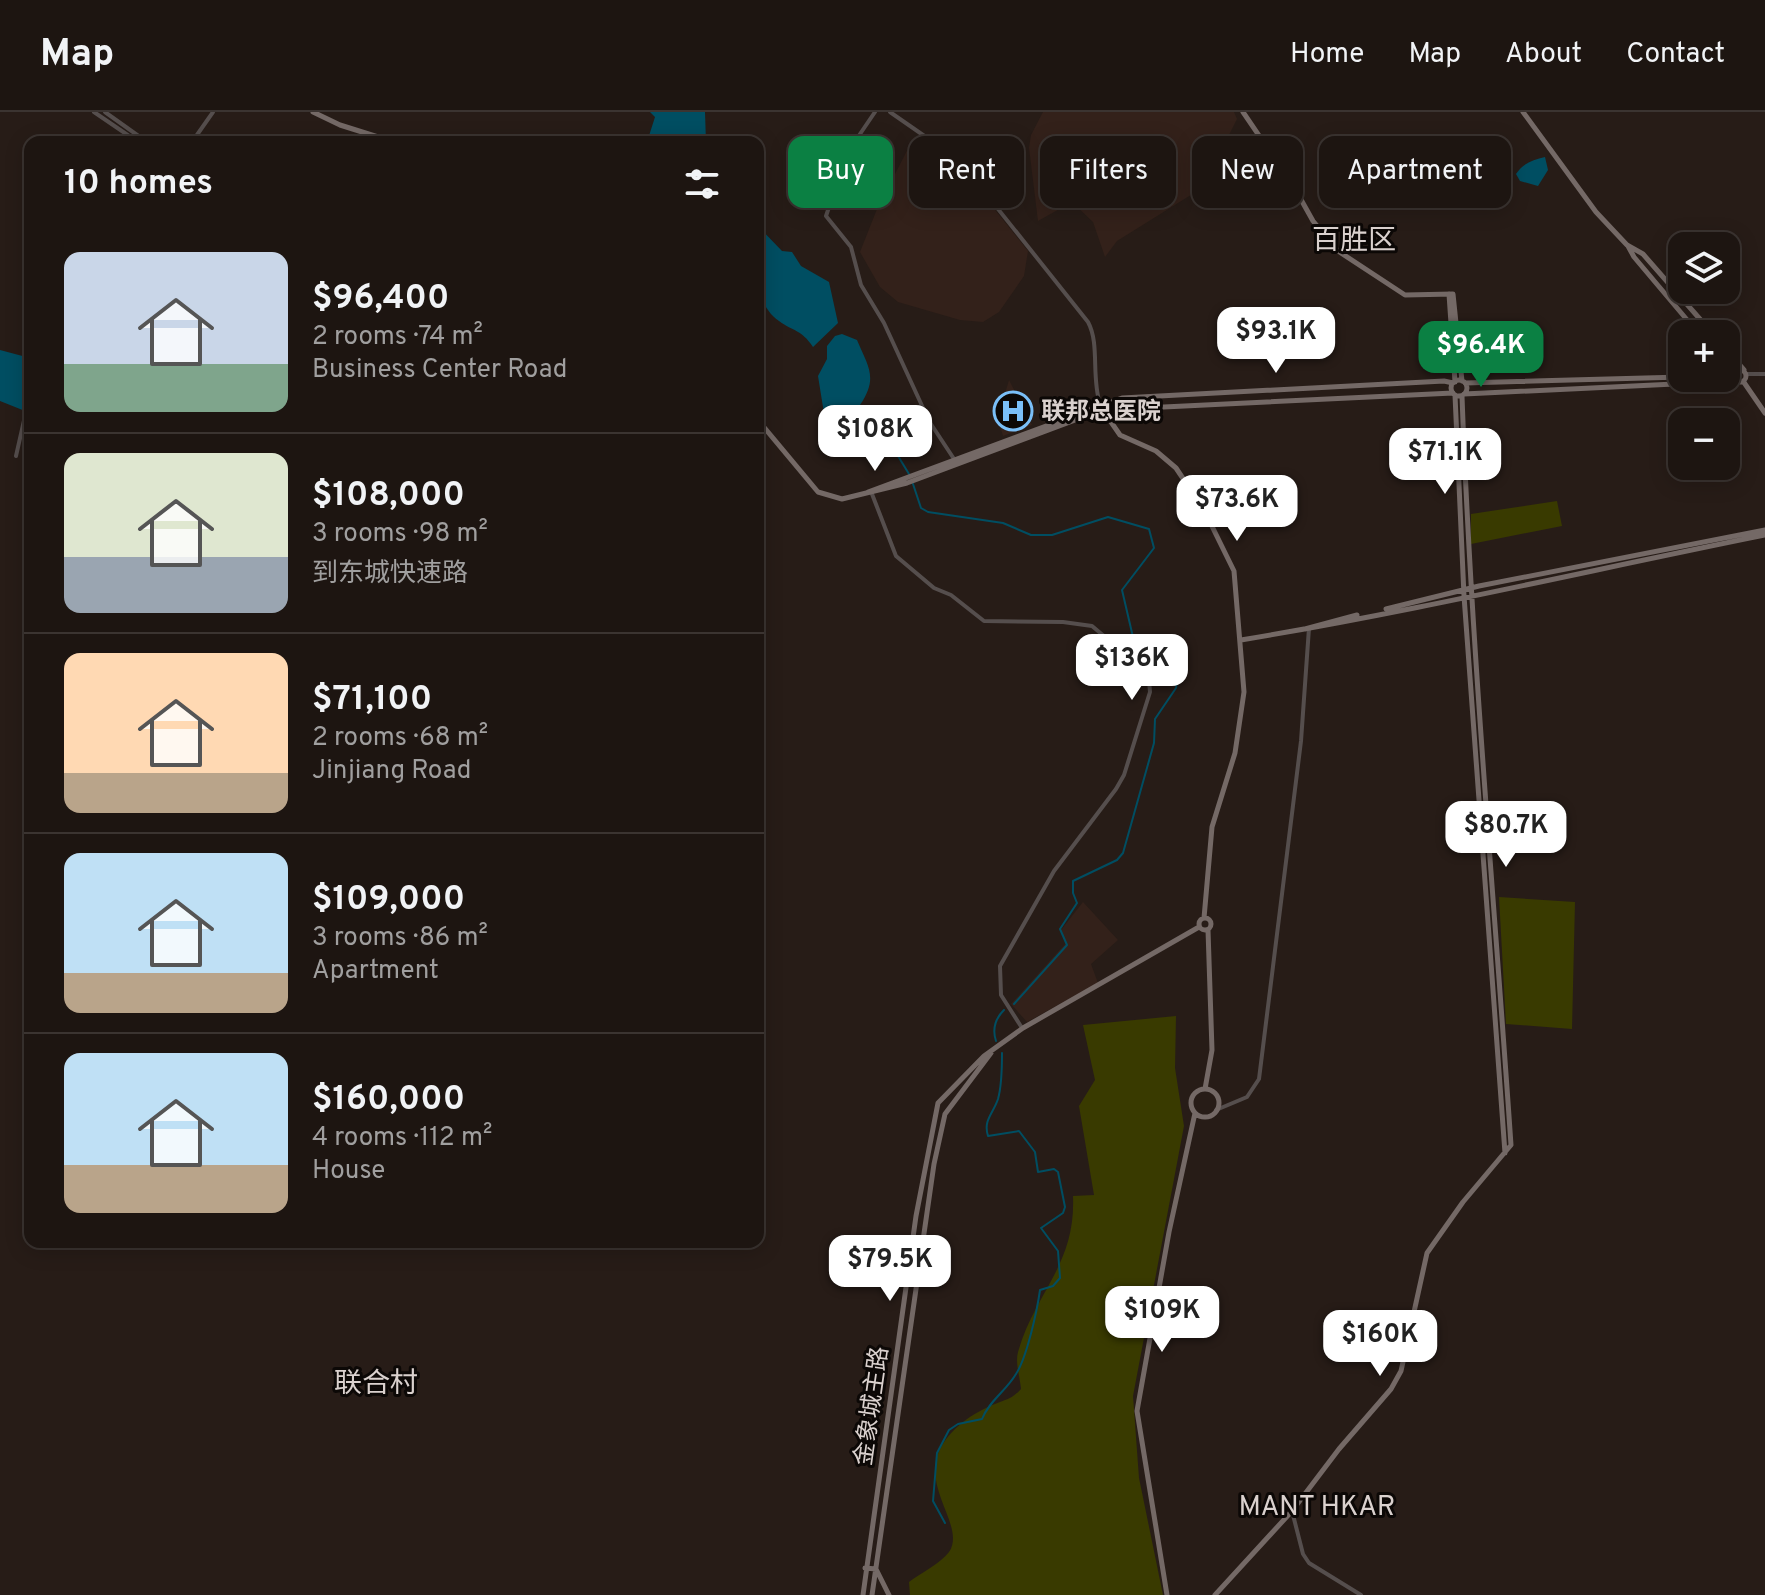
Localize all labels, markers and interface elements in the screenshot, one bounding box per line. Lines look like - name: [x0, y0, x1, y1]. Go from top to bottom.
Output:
- text: Map: [40, 31, 114, 80]
- text: Home: [1290, 37, 1364, 73]
- text: Map: [1408, 37, 1461, 73]
- text: About: [1505, 37, 1582, 73]
- text: Contact: [1626, 37, 1725, 73]
- chip: Buy: [788, 136, 893, 208]
- chip: Rent: [909, 136, 1024, 208]
- chip: Filters: [1040, 136, 1176, 208]
- chip: New: [1192, 136, 1303, 208]
- chip: Apartment: [1319, 136, 1511, 208]
- icon: filters: [680, 162, 724, 206]
- text: 10 homes: [64, 163, 213, 206]
- district label: 百胜区: [1312, 224, 1396, 260]
- map controls: [1668, 232, 1740, 480]
- button: layers: [1668, 232, 1740, 304]
- text: $96,400: [312, 278, 449, 321]
- icon: home: [128, 284, 224, 380]
- pin: $93.1K: [1211, 307, 1341, 375]
- text: $93.1K: [1235, 316, 1317, 349]
- button: +: [1668, 320, 1740, 392]
- text: 2 rooms · 74 m²: [312, 321, 483, 354]
- pin: $96.4K: [1416, 321, 1546, 389]
- text: $96.4K: [1436, 330, 1526, 363]
- text: Business Center Road: [312, 354, 567, 387]
- hospital icon: 联邦总医院: [992, 390, 1034, 432]
- place label: 联邦总医院: [1041, 398, 1161, 428]
- pin: $108K: [819, 405, 931, 473]
- button: −: [1668, 408, 1740, 480]
- text: $108K: [836, 414, 914, 447]
- pin: $71.1K: [1380, 428, 1510, 496]
- text: $71.1K: [1407, 437, 1483, 470]
- text: $108,000: [312, 475, 465, 518]
- pin: $73.6K: [1172, 475, 1302, 543]
- text: $73.6K: [1195, 484, 1279, 517]
- icon: home: [128, 485, 224, 581]
- text: 3 rooms · 98 m²: [312, 518, 488, 551]
- text: 到东城快速路: [312, 558, 468, 591]
- pin: $136K: [1076, 634, 1188, 702]
- text: $136K: [1094, 643, 1170, 676]
- text: $71,100: [312, 679, 432, 722]
- icon: home: [128, 685, 224, 781]
- text: 2 rooms · 68 m²: [312, 722, 488, 755]
- text: Jinjiang Road: [312, 755, 471, 788]
- pin: $80.7K: [1441, 801, 1571, 869]
- text: $80.7K: [1463, 810, 1549, 843]
- text: $109,000: [312, 879, 465, 922]
- icon: home: [128, 885, 224, 981]
- text: 3 rooms · 86 m²: [312, 922, 488, 955]
- text: Apartment: [312, 955, 439, 988]
- text: $160,000: [312, 1079, 465, 1122]
- icon: home: [128, 1085, 224, 1181]
- text: 4 rooms · 112 m²: [312, 1122, 492, 1155]
- text: House: [312, 1155, 385, 1188]
- pin: $79.5K: [825, 1235, 955, 1303]
- text: $79.5K: [847, 1244, 933, 1277]
- pin: $109K: [1106, 1286, 1218, 1354]
- text: $109K: [1123, 1295, 1201, 1328]
- pin: $160K: [1324, 1310, 1436, 1378]
- text: $160K: [1341, 1319, 1419, 1352]
- street label: 金象城主路: [850, 1345, 896, 1468]
- district label: 联合村: [334, 1367, 418, 1403]
- district label: MANT HKAR: [1239, 1490, 1395, 1526]

